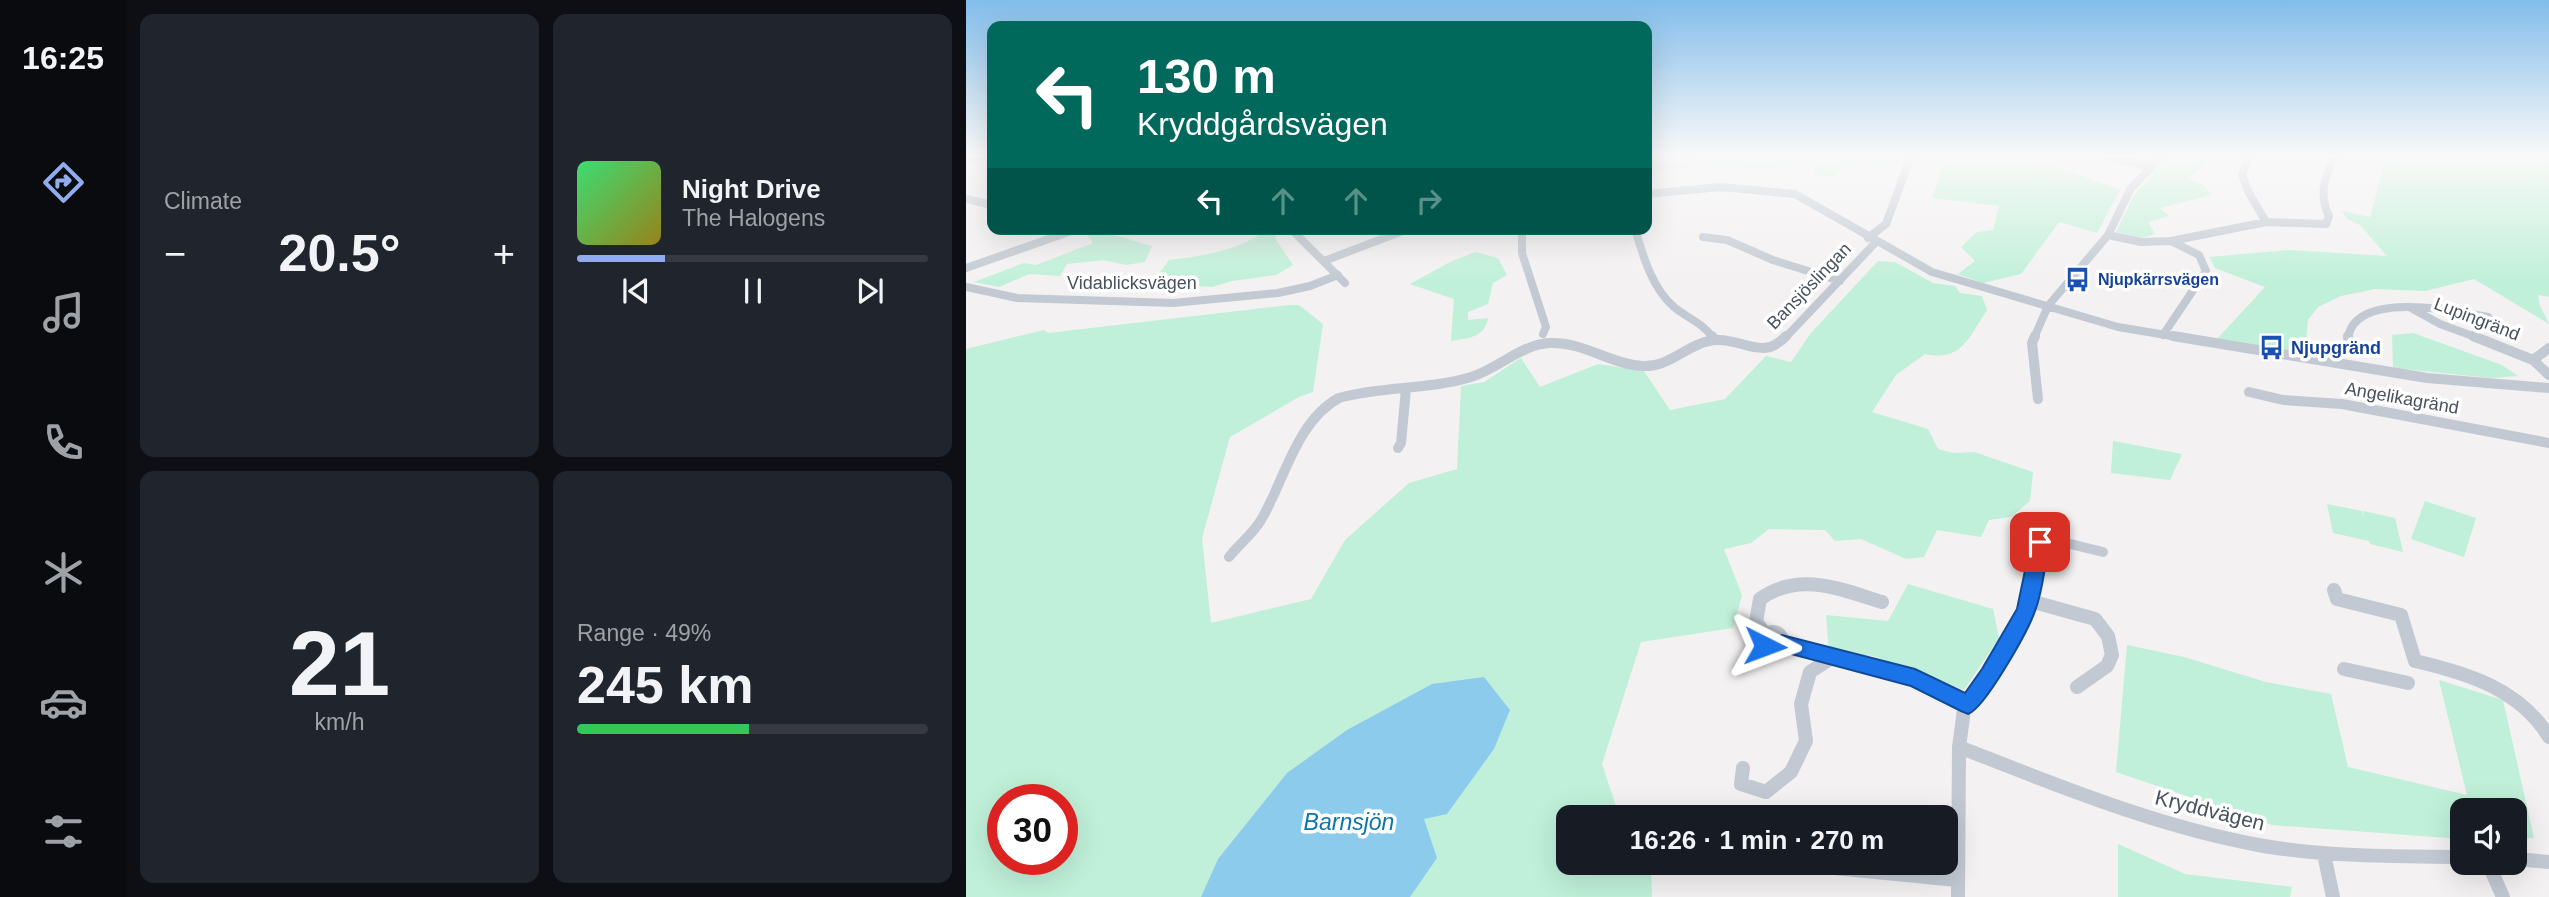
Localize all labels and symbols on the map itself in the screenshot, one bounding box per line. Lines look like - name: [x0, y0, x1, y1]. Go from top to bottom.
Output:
- street label: Bansjöslingan: [1763, 239, 1855, 333]
- bus stop icon: Njupkärrsvägen: [2064, 265, 2092, 293]
- place label: Njupkärrsvägen: [2098, 271, 2219, 288]
- street label: Vidablicksvägen: [1067, 273, 1197, 293]
- street label: Lupingränd: [2431, 294, 2523, 344]
- bus stop icon: Njupgränd: [2257, 334, 2285, 362]
- place label: Njupgränd: [2291, 338, 2381, 358]
- street label: Angelikagränd: [2344, 378, 2460, 418]
- pin: [2010, 512, 2070, 572]
- position arrow: [1728, 609, 1802, 683]
- speed limit sign: 30: [987, 784, 1078, 875]
- street label: Kryddvägen: [2153, 785, 2267, 835]
- water label: Barnsjön: [1304, 809, 1394, 835]

